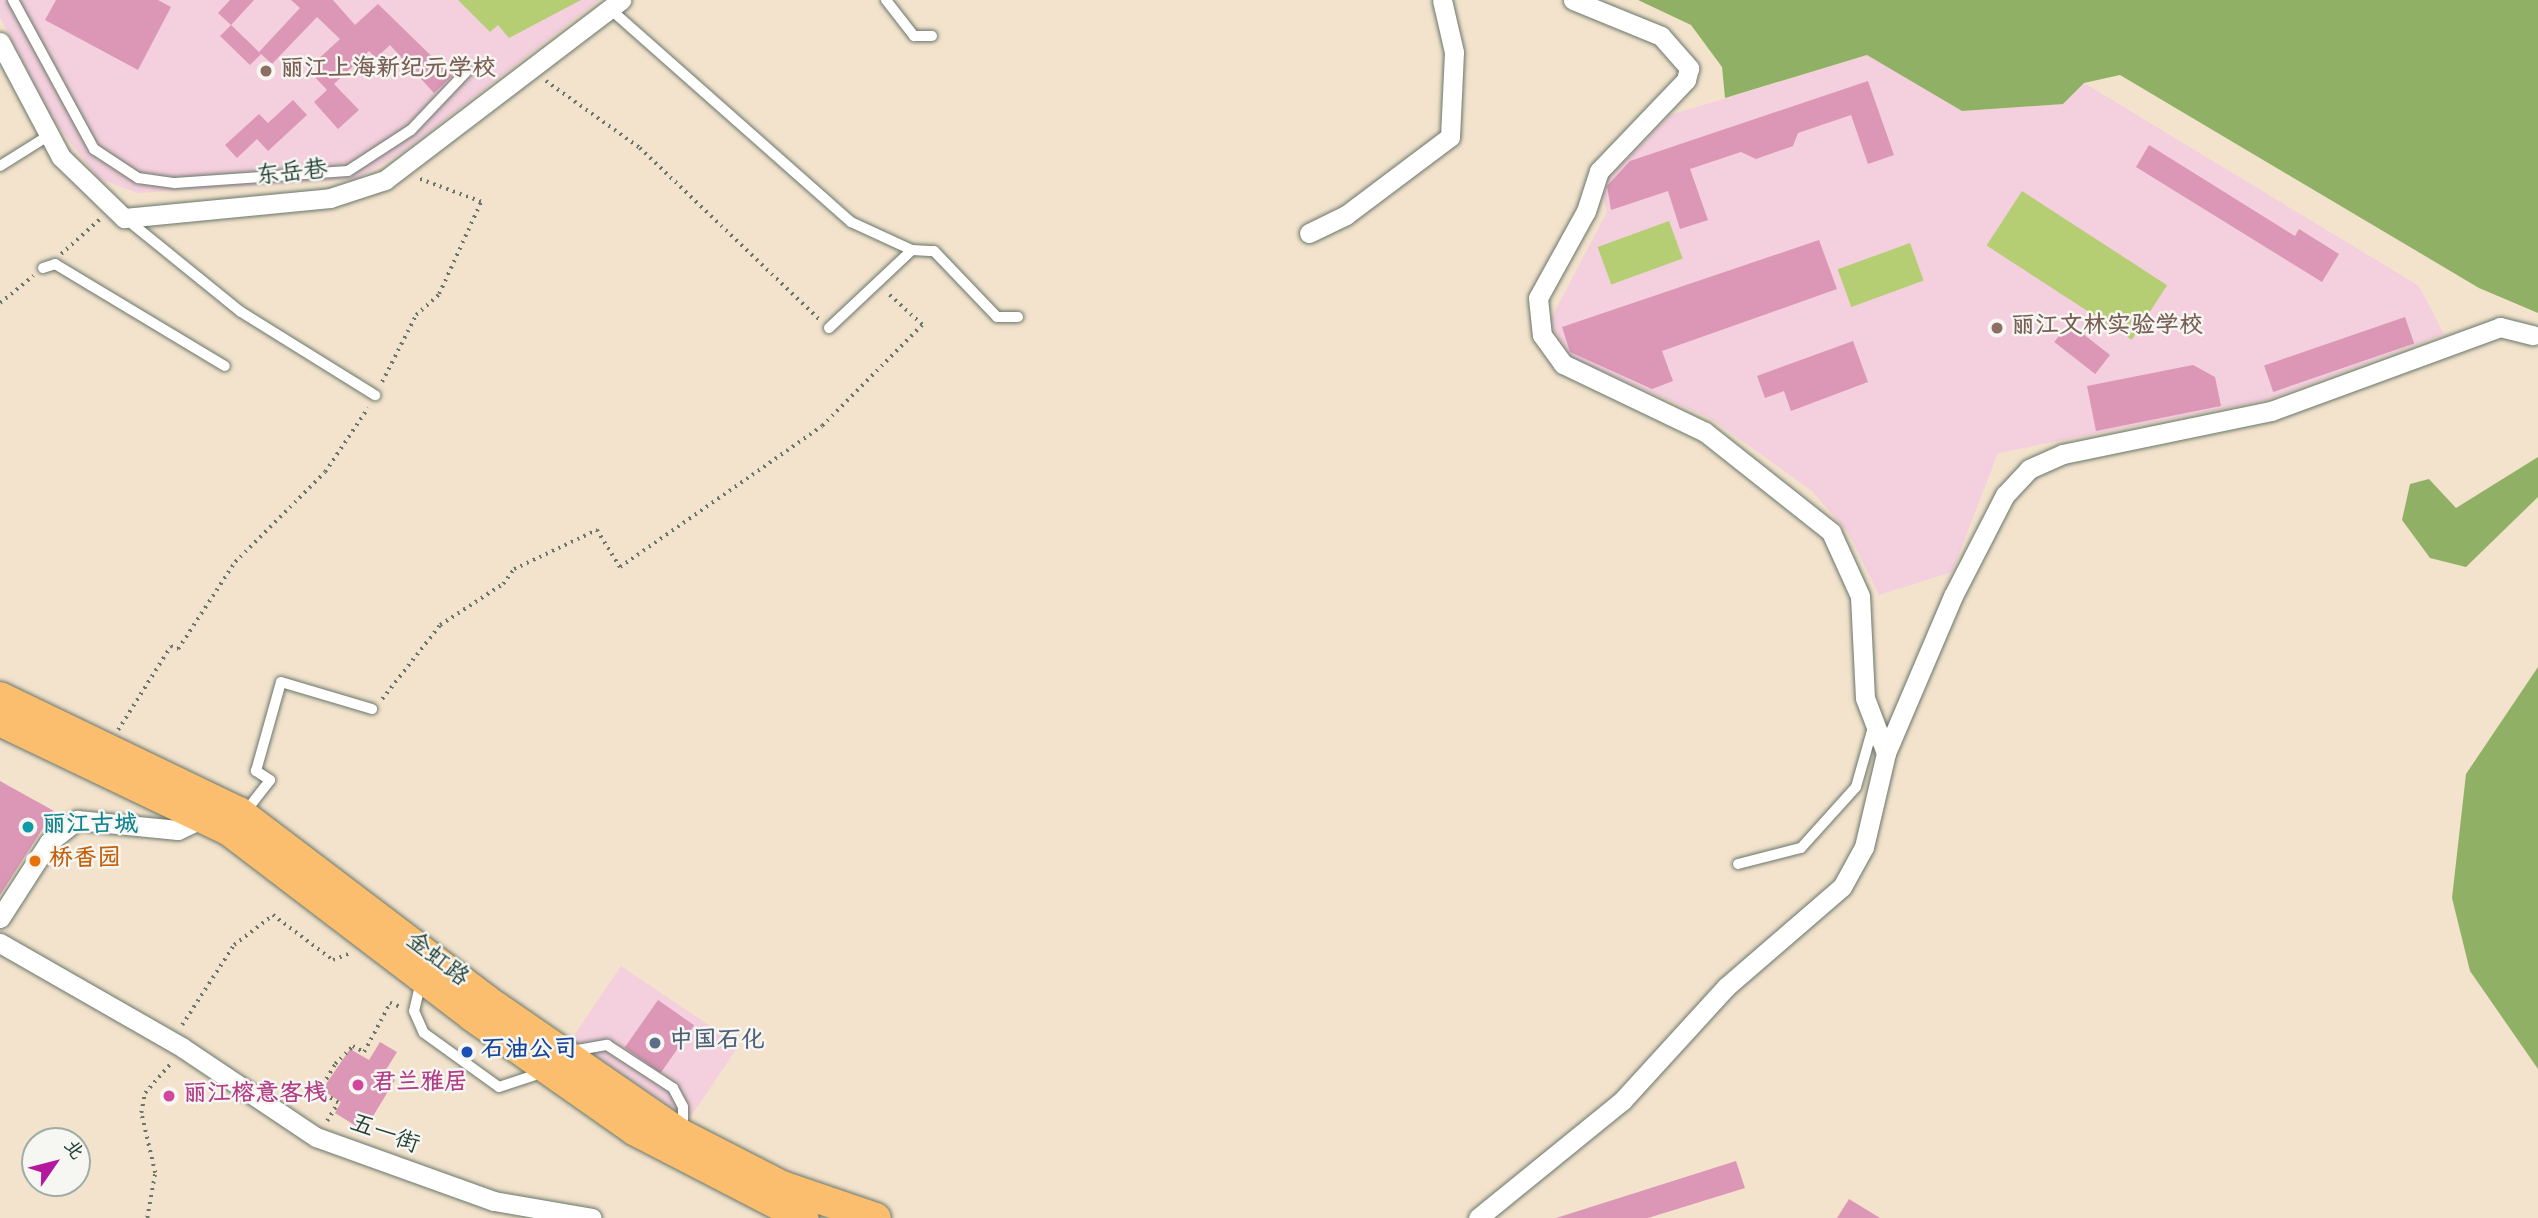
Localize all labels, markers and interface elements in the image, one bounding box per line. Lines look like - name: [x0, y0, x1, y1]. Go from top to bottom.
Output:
- place label: 丽江上海新纪元学校: [280, 57, 496, 85]
- marker: 丽江上海新纪元学校: [258, 63, 274, 79]
- street label: 东岳巷: [255, 157, 329, 193]
- place label: 丽江文林实验学校: [2011, 314, 2203, 342]
- marker: 丽江文林实验学校: [1989, 320, 2005, 336]
- place label: 丽江古城: [42, 813, 138, 841]
- marker: 丽江古城: [20, 819, 36, 835]
- place label: 桥香园: [49, 847, 121, 875]
- marker: 桥香园: [27, 853, 43, 869]
- street label: 金虹路: [399, 927, 473, 995]
- place label: 中国石化: [669, 1029, 765, 1057]
- marker: 中国石化: [647, 1035, 663, 1051]
- place label: 石油公司: [481, 1038, 577, 1066]
- marker: 石油公司: [459, 1044, 475, 1060]
- place label: 君兰雅居: [372, 1071, 468, 1099]
- marker: 君兰雅居: [350, 1077, 366, 1093]
- place label: 丽江榕意客栈: [183, 1082, 327, 1110]
- marker: 丽江榕意客栈: [161, 1088, 177, 1104]
- street label: 五一街: [345, 1110, 423, 1162]
- north arrow: [21, 1127, 91, 1197]
- text: 北: [55, 1135, 88, 1166]

